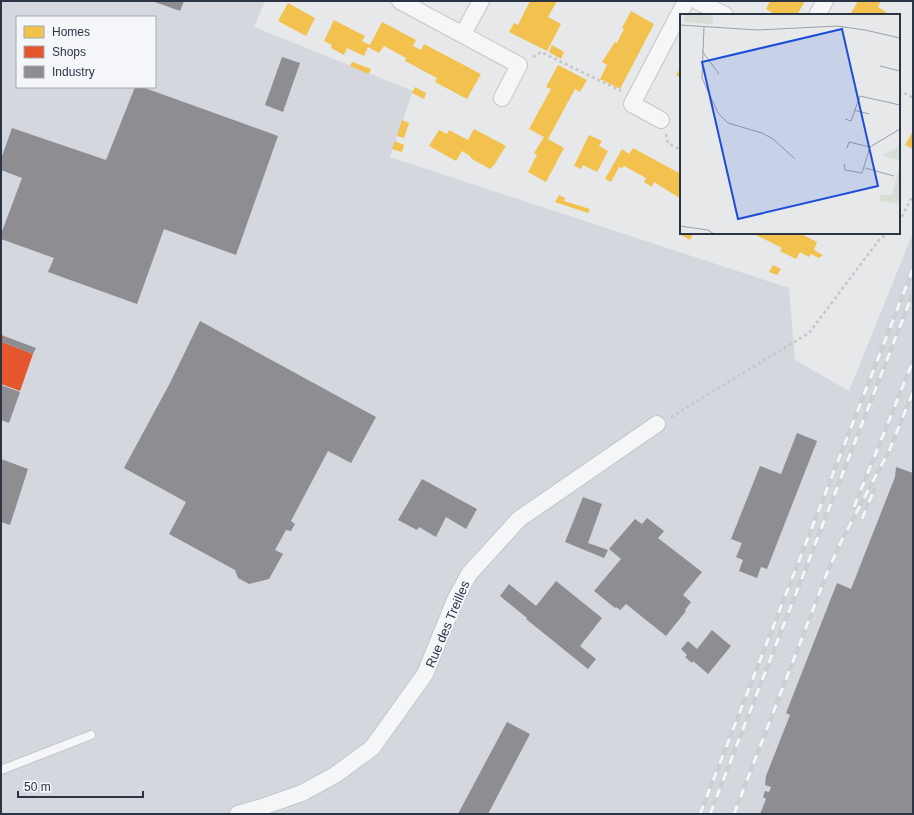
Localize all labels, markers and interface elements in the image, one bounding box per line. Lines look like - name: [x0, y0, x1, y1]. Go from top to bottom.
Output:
- inset map: [680, 14, 900, 234]
- legend: [16, 16, 156, 88]
- text: Homes: [52, 25, 90, 39]
- text: Shops: [52, 45, 86, 59]
- text: Industry: [52, 65, 95, 79]
- street label: Rue des Treilles: [422, 578, 473, 670]
- scale bar: [18, 773, 143, 799]
- text: 50 m: [24, 780, 51, 794]

